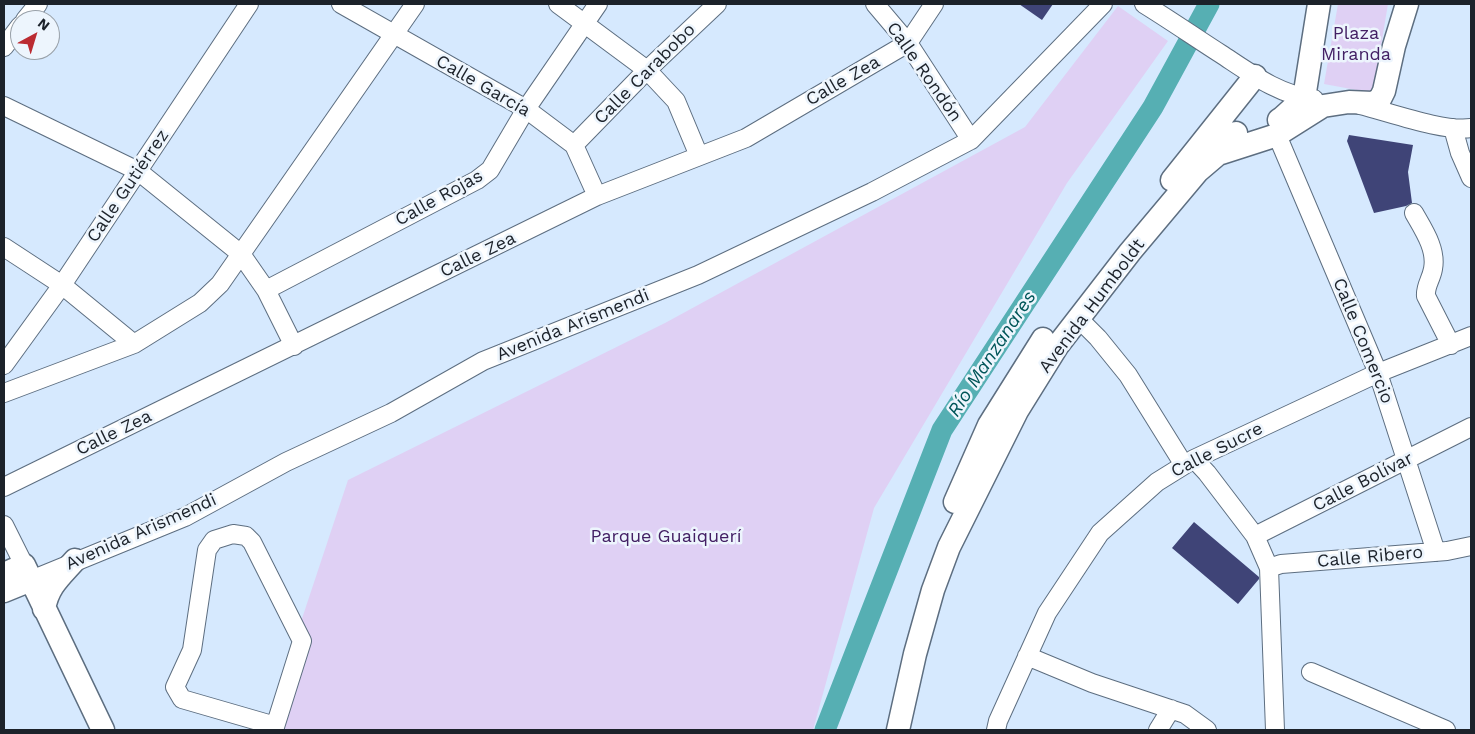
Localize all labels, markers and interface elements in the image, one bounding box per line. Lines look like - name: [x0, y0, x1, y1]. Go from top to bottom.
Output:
- north arrow: [10, 10, 60, 60]
- text: N: [35, 15, 53, 34]
- street label: Calle Rondón: [882, 18, 966, 126]
- street label: Calle Carabobo: [590, 19, 700, 129]
- park label: Plaza Miranda: [1321, 23, 1391, 66]
- street label: Calle García: [432, 50, 534, 122]
- street label: Calle Zea: [802, 51, 884, 111]
- street label: Calle Gutiérrez: [82, 126, 174, 246]
- street label: Calle Rojas: [391, 165, 487, 231]
- street label: Calle Zea: [437, 227, 519, 283]
- street label: Avenida Humboldt: [1035, 235, 1149, 377]
- street label: Calle Comercio: [1328, 275, 1398, 407]
- street label: Avenida Arismendi: [493, 284, 653, 366]
- water label: Río Manzanares: [943, 287, 1041, 421]
- street label: Calle Zea: [73, 405, 155, 461]
- street label: Calle Sucre: [1167, 418, 1267, 482]
- street label: Calle Bolívar: [1309, 448, 1417, 516]
- street label: Avenida Arismendi: [62, 489, 220, 575]
- park label: Parque Guaiquerí: [590, 526, 742, 548]
- street label: Calle Ribero: [1316, 542, 1424, 572]

